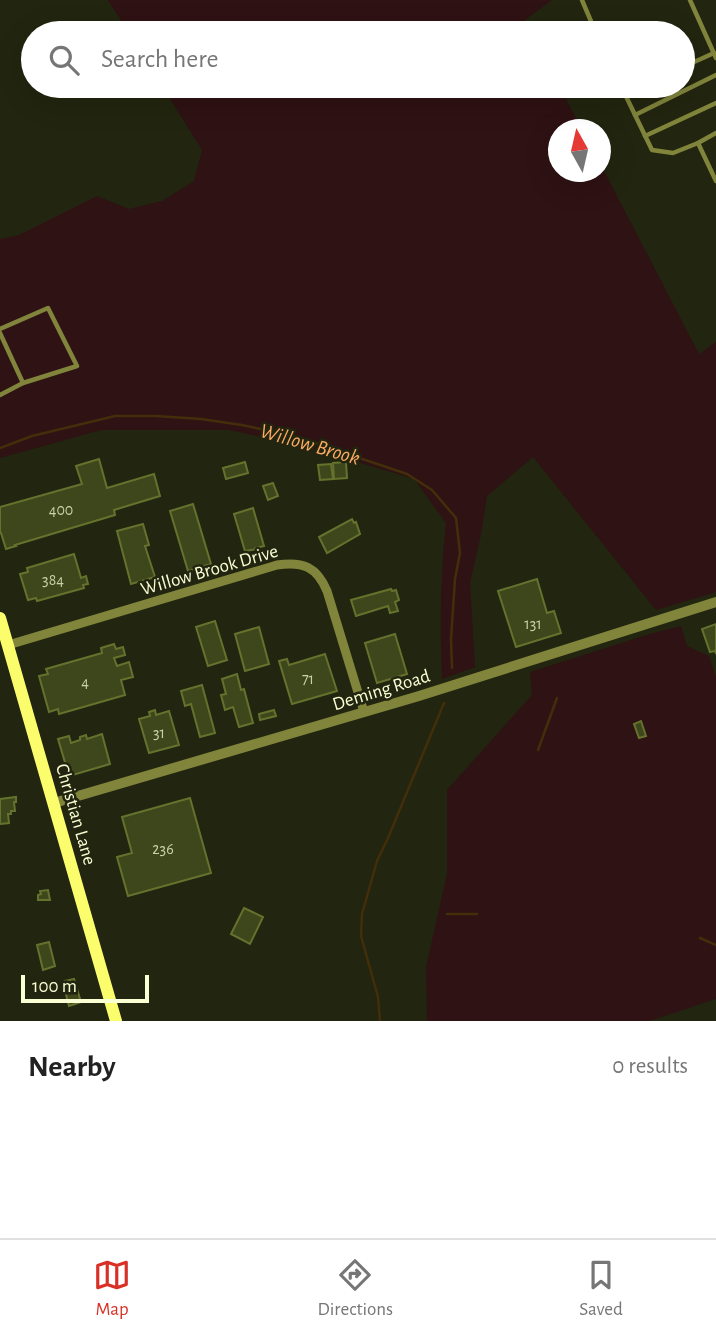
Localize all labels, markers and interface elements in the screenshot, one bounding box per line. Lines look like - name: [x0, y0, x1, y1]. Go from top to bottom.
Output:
- search box: [21, 21, 695, 98]
- icon: search: [45, 41, 83, 79]
- text: Search here: [101, 46, 219, 72]
- north arrow: [548, 119, 611, 182]
- water label: Willow Brook: [258, 420, 362, 469]
- house number: 400: [49, 502, 73, 518]
- street label: Willow Brook Drive: [139, 542, 280, 599]
- house number: 384: [42, 572, 64, 588]
- house number: 131: [524, 616, 542, 632]
- street label: Deming Road: [330, 667, 433, 714]
- house number: 71: [302, 671, 314, 687]
- house number: 4: [81, 674, 89, 690]
- house number: 31: [153, 725, 165, 741]
- street label: Christian Lane: [52, 762, 99, 867]
- house number: 236: [152, 841, 174, 857]
- scale bar: [21, 972, 149, 1004]
- text: 100 m: [32, 977, 77, 996]
- text: Nearby: [28, 1052, 116, 1082]
- text: 0 results: [612, 1055, 688, 1078]
- tab: Map: [93, 1256, 131, 1321]
- tab: Directions: [317, 1256, 393, 1321]
- tab: Saved: [579, 1256, 623, 1321]

